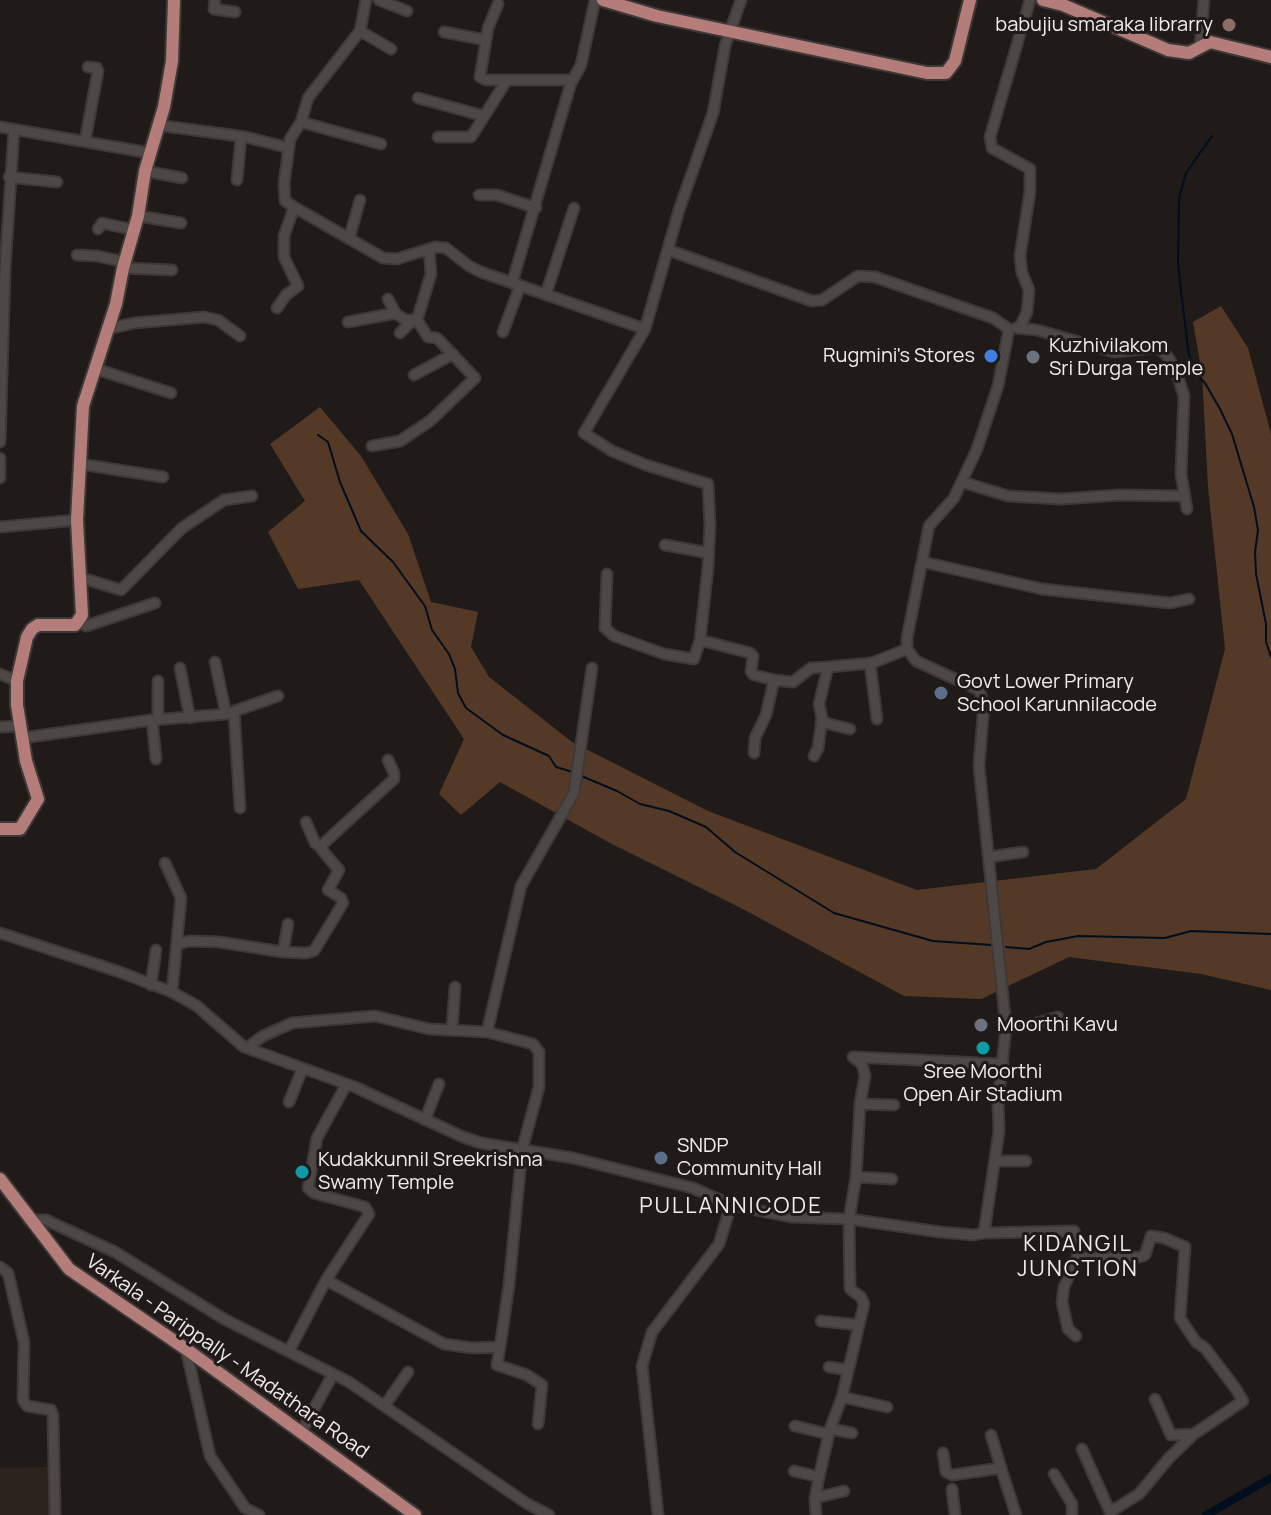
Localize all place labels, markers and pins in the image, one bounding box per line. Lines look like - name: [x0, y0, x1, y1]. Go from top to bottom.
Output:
- place label: babujiu smaraka librarry: [995, 13, 1213, 37]
- marker: babujiu smaraka librarry: [1220, 16, 1238, 34]
- place label: Kuzhivilakom Sri Durga Temple: [1049, 334, 1203, 381]
- place label: Rugmini's Stores: [823, 344, 975, 368]
- marker: Rugmini's Stores: [982, 347, 1000, 365]
- marker: Kuzhivilakom Sri Durga Temple: [1024, 348, 1042, 366]
- place label: Govt Lower Primary School Karunnilacode: [957, 670, 1157, 717]
- marker: Govt Lower Primary School Karunnilacode: [932, 684, 950, 702]
- place label: Moorthi Kavu: [997, 1013, 1118, 1037]
- marker: Moorthi Kavu: [972, 1016, 990, 1034]
- marker: Sree Moorthi Open Air Stadium: [974, 1039, 992, 1057]
- place label: Sree Moorthi Open Air Stadium: [904, 1060, 1062, 1107]
- place label: SNDP Community Hall: [677, 1134, 822, 1181]
- place label: Kudakkunnil Sreekrishna Swamy Temple: [318, 1148, 543, 1195]
- marker: SNDP Community Hall: [652, 1149, 670, 1167]
- marker: Kudakkunnil Sreekrishna Swamy Temple: [293, 1163, 311, 1181]

